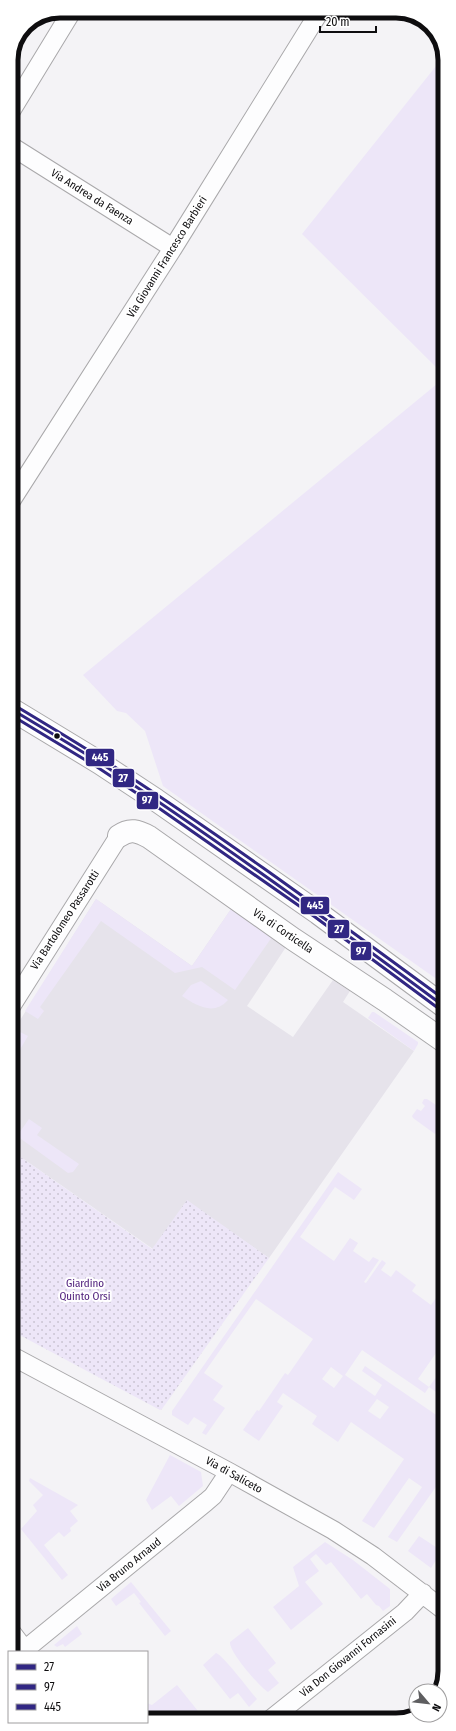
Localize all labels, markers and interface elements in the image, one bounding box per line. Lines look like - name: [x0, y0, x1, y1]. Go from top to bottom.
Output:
- scale bar: [320, 8, 376, 34]
- text: 20 m: [326, 15, 350, 29]
- street label: Via Andrea da Faenza: [48, 166, 136, 228]
- street label: Via Giovanni Francesco Barbieri: [124, 194, 210, 320]
- unlabelled marker: [52, 731, 62, 741]
- line badge: 445: [85, 748, 115, 767]
- text: 445: [92, 751, 109, 764]
- line badge: 27: [112, 768, 135, 788]
- text: 27: [117, 772, 128, 785]
- line badge: 97: [136, 791, 159, 810]
- text: 97: [142, 794, 152, 807]
- street label: Via Bartolomeo Passarotti: [28, 868, 102, 972]
- line badge: 445: [300, 896, 330, 915]
- text: 445: [307, 899, 324, 912]
- street label: Via di Corticella: [250, 906, 316, 956]
- line badge: 27: [327, 919, 350, 939]
- text: 27: [333, 923, 344, 936]
- line badge: 97: [350, 941, 372, 961]
- text: 97: [356, 945, 366, 958]
- park label: Giardino Quinto Orsi: [59, 1277, 111, 1303]
- street label: Via di Saliceto: [203, 1454, 265, 1496]
- street label: Via Bruno Arnaud: [94, 1535, 164, 1595]
- street label: Via Don Giovanni Fornasini: [297, 1614, 399, 1700]
- legend: [8, 1651, 148, 1723]
- text: 27: [44, 1660, 54, 1674]
- text: 97: [44, 1680, 55, 1694]
- north arrow: [408, 1683, 448, 1723]
- text: 445: [44, 1700, 61, 1714]
- text: N: [429, 1701, 444, 1713]

